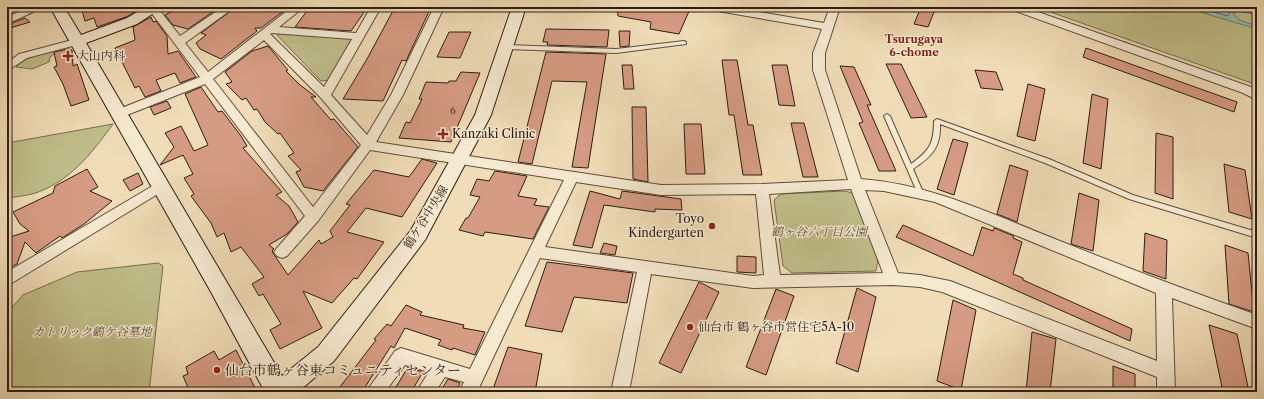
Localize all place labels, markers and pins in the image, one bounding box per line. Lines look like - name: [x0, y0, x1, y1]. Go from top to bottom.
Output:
- place label: 大山内科: [77, 48, 125, 63]
- marker: 大山内科: [62, 50, 74, 62]
- place label: Kanzaki Clinic: [452, 126, 535, 141]
- marker: Kanzaki Clinic: [437, 128, 449, 140]
- place label: Toyo Kindergarten: [628, 211, 704, 240]
- marker: Toyo Kindergarten: [707, 221, 717, 231]
- place label: 仙台市 鶴ヶ谷市営住宅5A-10: [698, 319, 854, 334]
- marker: 仙台市 鶴ヶ谷市営住宅5A-10: [685, 322, 695, 332]
- place label: 仙台市鶴ヶ谷東コミュニティセンター: [225, 361, 461, 379]
- marker: 仙台市鶴ヶ谷東コミュニティセンター: [212, 365, 222, 375]

